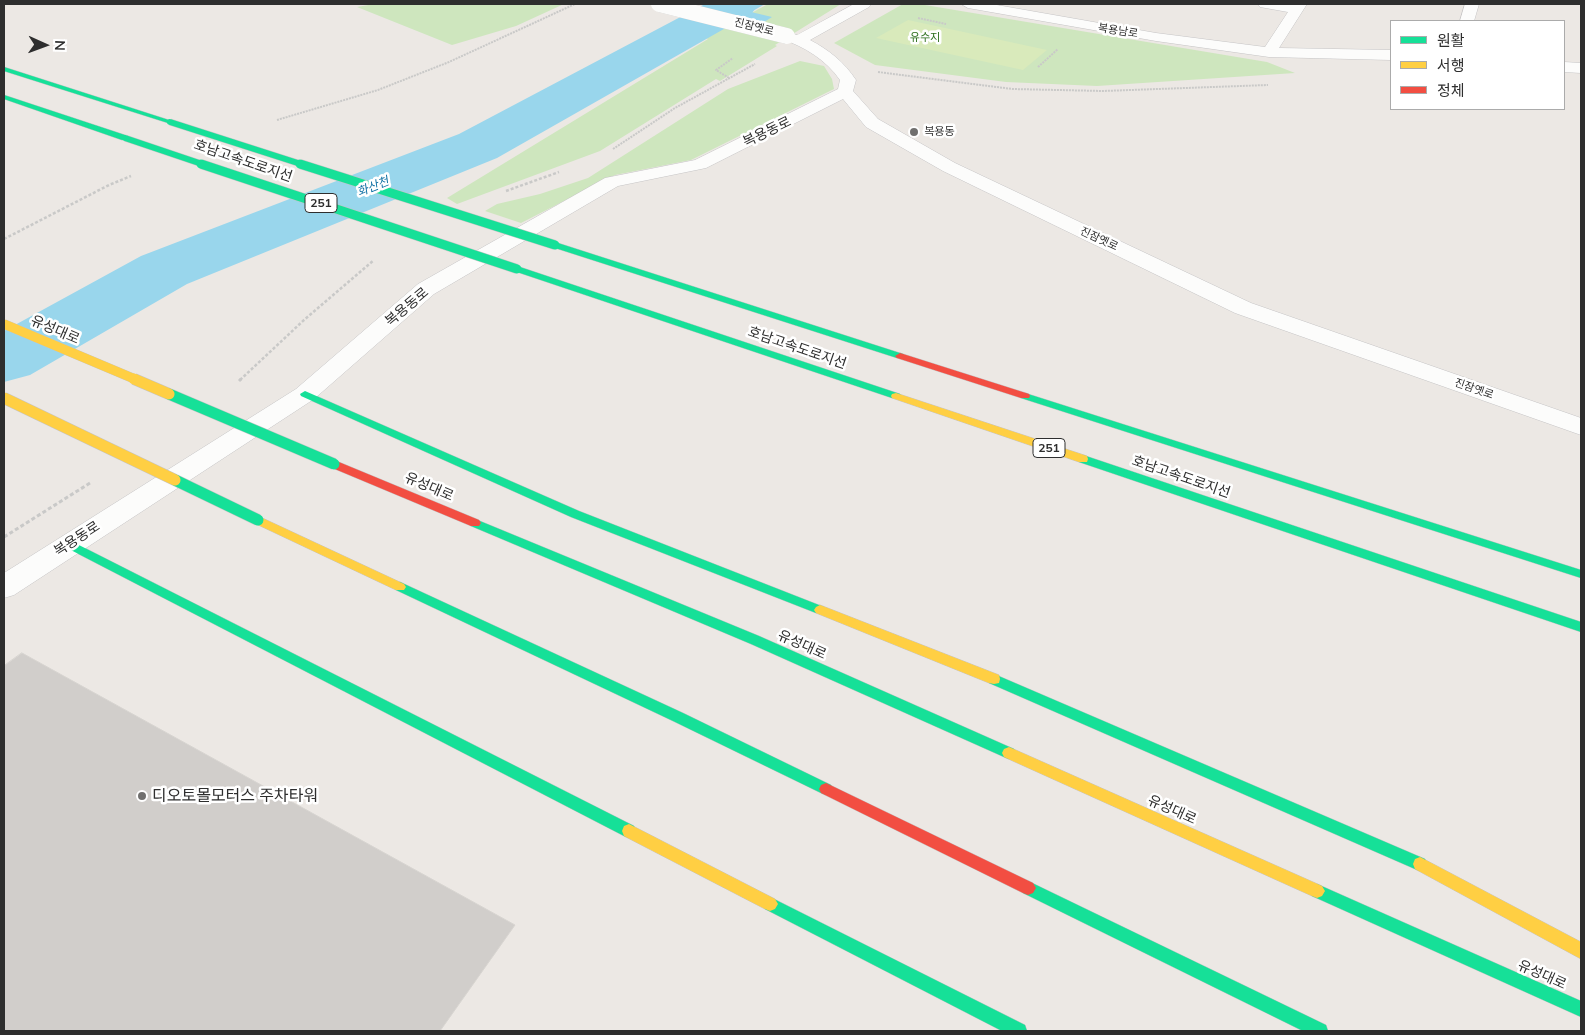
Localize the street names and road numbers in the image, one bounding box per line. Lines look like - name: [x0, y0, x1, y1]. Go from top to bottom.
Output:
- street label: 진잠옛로: [733, 16, 775, 38]
- street label: 복용남로: [1097, 21, 1139, 41]
- street label: 복용동로: [740, 113, 794, 151]
- street label: 호남고속도로지선: [192, 136, 294, 186]
- road number: 251: [305, 194, 337, 212]
- street label: 진잠옛로: [1078, 224, 1120, 254]
- street label: 복용동로: [382, 284, 432, 330]
- street label: 유성대로: [28, 312, 82, 348]
- street label: 호남고속도로지선: [746, 323, 848, 373]
- street label: 진잠옛로: [1453, 376, 1495, 402]
- road number: 251: [1033, 438, 1065, 458]
- street label: 호남고속도로지선: [1130, 452, 1232, 502]
- street label: 유성대로: [402, 469, 456, 505]
- street label: 복용동로: [51, 518, 103, 560]
- street label: 유성대로: [775, 627, 829, 663]
- street label: 유성대로: [1145, 792, 1199, 828]
- street label: 유성대로: [1515, 957, 1569, 993]

